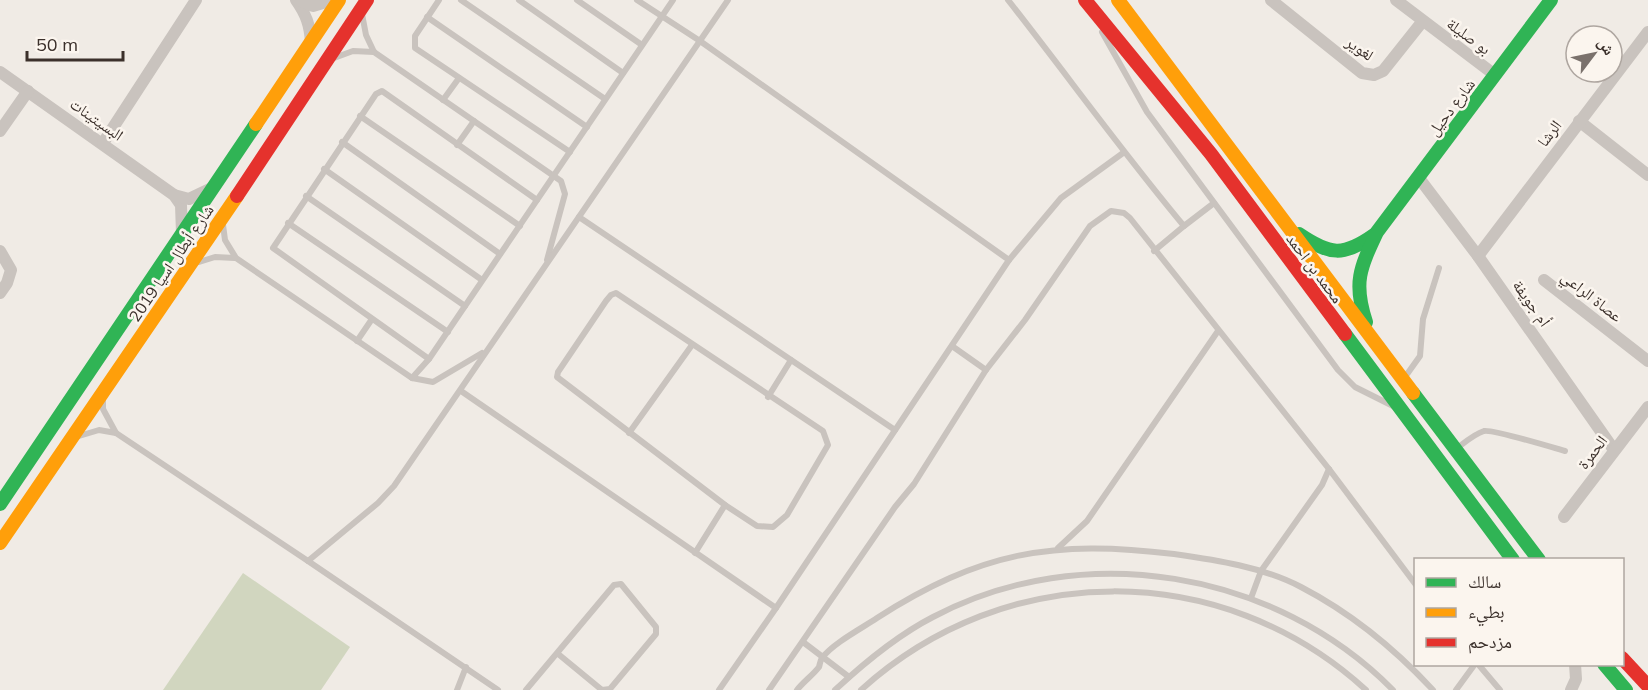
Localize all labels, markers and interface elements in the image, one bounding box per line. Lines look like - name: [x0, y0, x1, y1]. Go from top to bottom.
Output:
- street label: بو صليلة: [1443, 13, 1495, 59]
- scale bar: [27, 24, 123, 62]
- north arrow: [1564, 24, 1624, 84]
- street label: لغوير: [1341, 31, 1378, 65]
- text: 50 m: [36, 33, 78, 56]
- text: ش: [1594, 34, 1620, 59]
- street label: شارع دحيل: [1423, 74, 1480, 140]
- street label: البسيتينات: [66, 93, 128, 145]
- street label: الرشا: [1533, 116, 1565, 150]
- street label: شارع أبطال اسيا 2019: [124, 200, 219, 326]
- street label: محمد بن احمد: [1281, 229, 1348, 308]
- street label: عصاة الراعي: [1556, 266, 1626, 328]
- street label: أم جويفة: [1508, 276, 1555, 331]
- street label: الحمرة: [1573, 431, 1611, 473]
- legend: [1414, 558, 1624, 666]
- text: سالك: [1468, 570, 1501, 593]
- text: بطيء: [1468, 600, 1505, 627]
- text: مزدحم: [1468, 630, 1512, 654]

